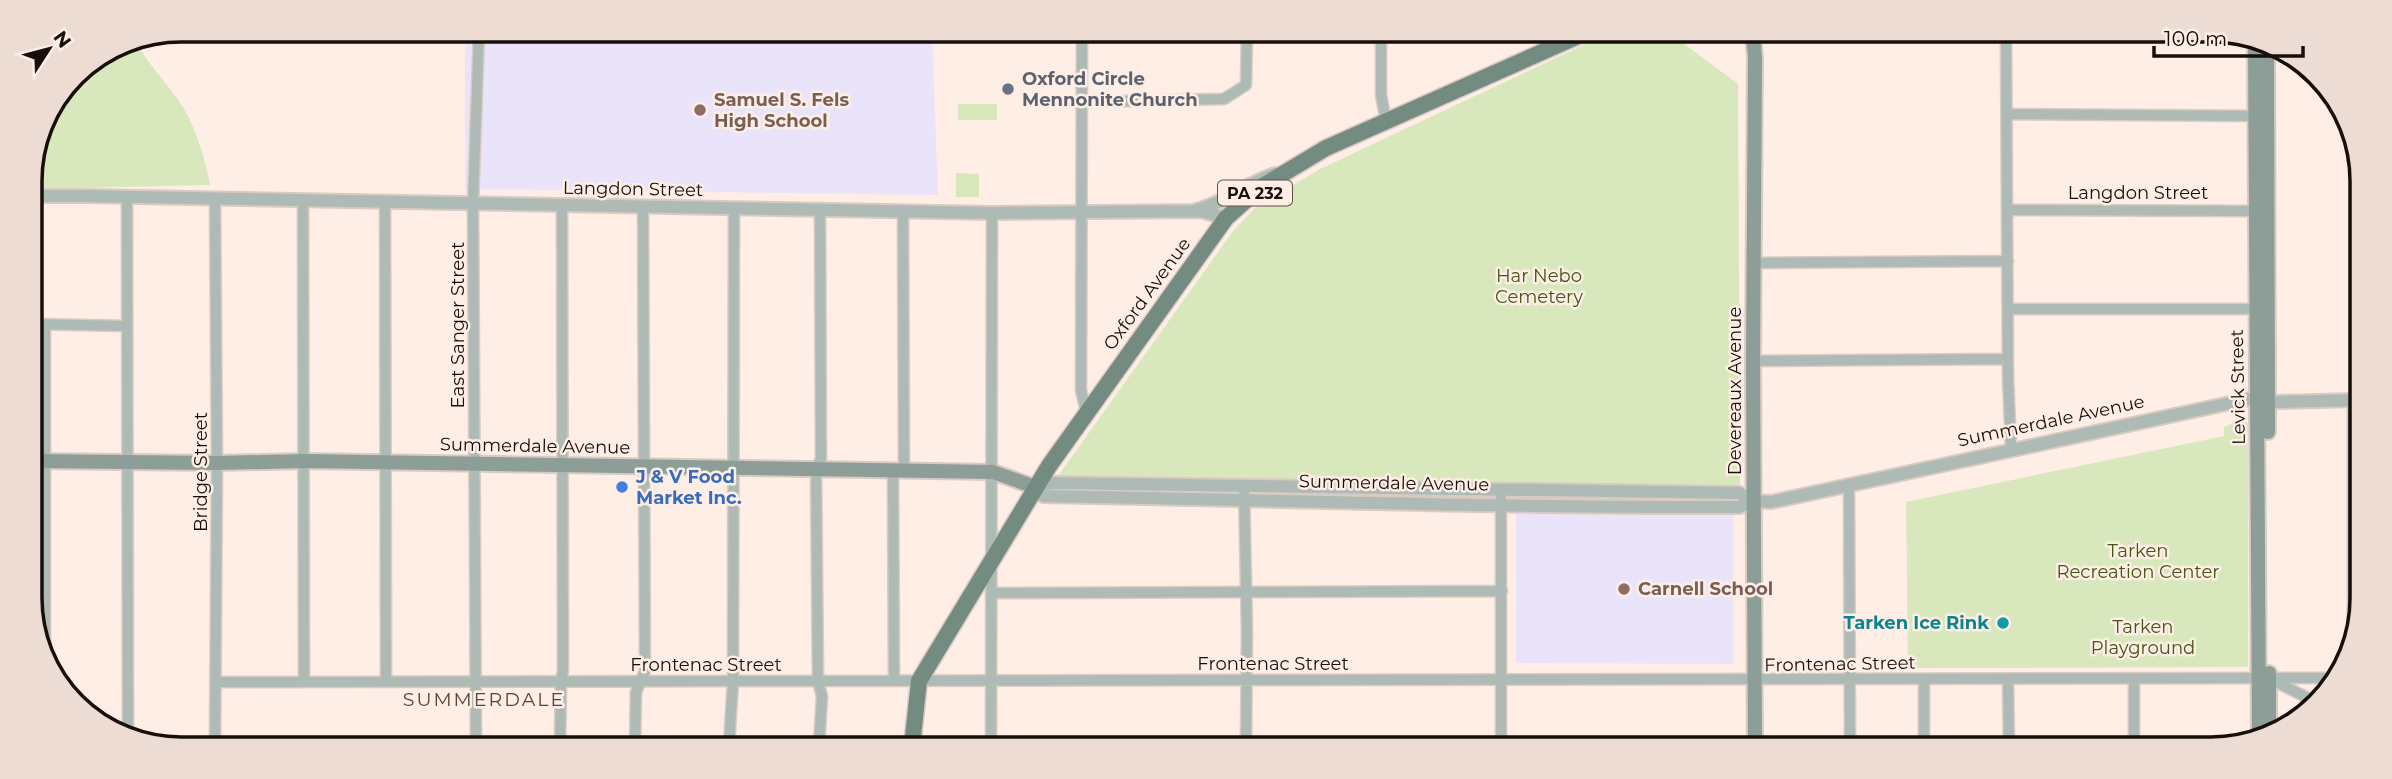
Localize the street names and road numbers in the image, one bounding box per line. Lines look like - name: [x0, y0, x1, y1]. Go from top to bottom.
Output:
- street label: Langdon Street: [563, 177, 703, 201]
- road number: PA 232: [1218, 181, 1292, 206]
- street label: Langdon Street: [2068, 182, 2208, 204]
- street label: Oxford Avenue: [1099, 233, 1195, 354]
- street label: East Sanger Street: [447, 242, 469, 408]
- street label: Devereaux Avenue: [1724, 307, 1746, 475]
- street label: Levick Street: [2226, 329, 2250, 445]
- street label: Summerdale Avenue: [1956, 390, 2147, 452]
- street label: Bridge Street: [190, 412, 212, 532]
- street label: Summerdale Avenue: [440, 433, 631, 459]
- street label: Summerdale Avenue: [1299, 470, 1490, 496]
- street label: Frontenac Street: [1764, 652, 1916, 676]
- street label: Frontenac Street: [1197, 653, 1349, 675]
- street label: Frontenac Street: [630, 654, 782, 676]

